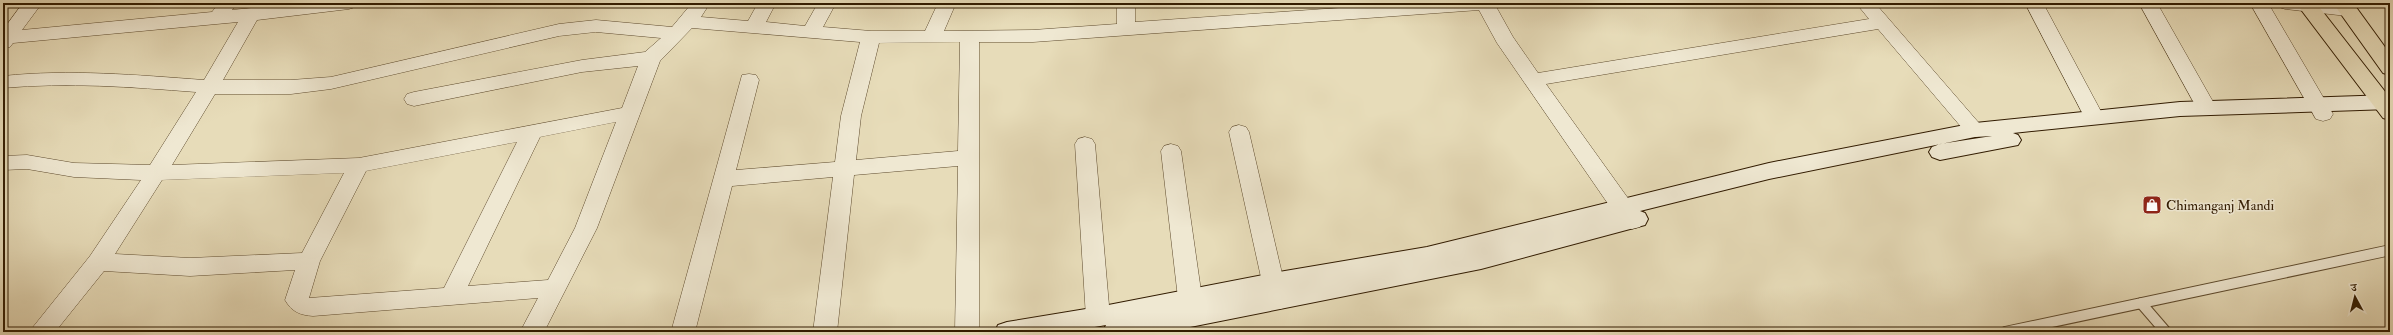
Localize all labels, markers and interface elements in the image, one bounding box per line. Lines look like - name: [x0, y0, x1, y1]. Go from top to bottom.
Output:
- shop icon: Chimanganj Mandi: [2141, 194, 2163, 216]
- place label: Chimanganj Mandi: [2166, 197, 2274, 214]
- north arrow: [2335, 277, 2375, 317]
- text: उ: [2349, 281, 2359, 294]

